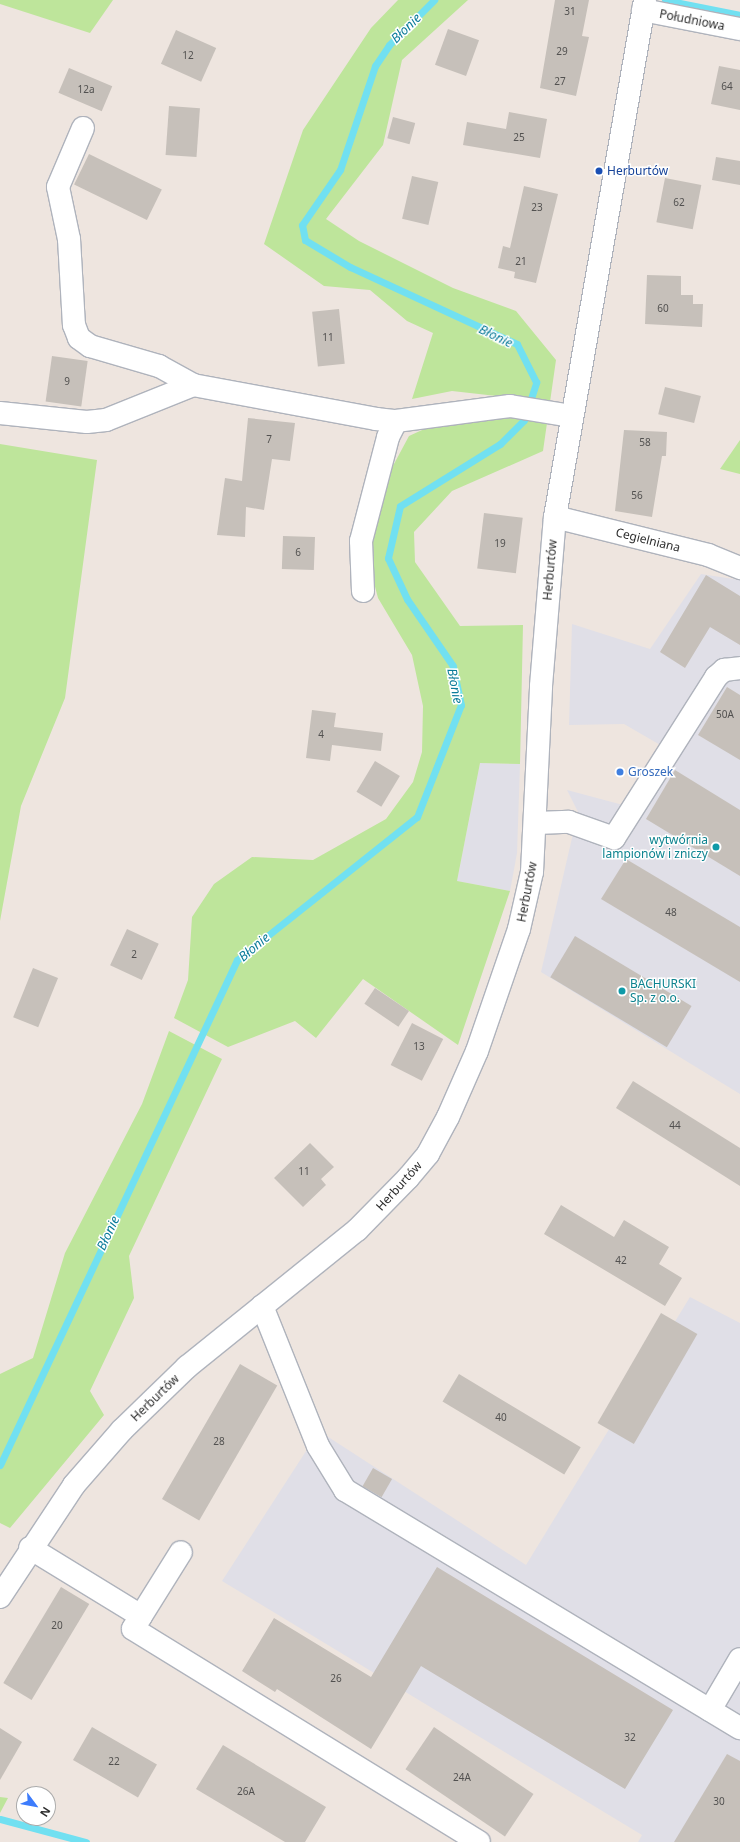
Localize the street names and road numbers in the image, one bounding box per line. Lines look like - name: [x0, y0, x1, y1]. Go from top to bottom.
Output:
- street label: Południowa: [658, 7, 726, 33]
- street label: Cegielniana: [614, 525, 682, 555]
- street label: Herburtów: [540, 539, 560, 601]
- street label: Herburtów: [514, 861, 540, 923]
- street label: Herburtów: [373, 1158, 425, 1214]
- street label: Herburtów: [128, 1372, 182, 1424]

